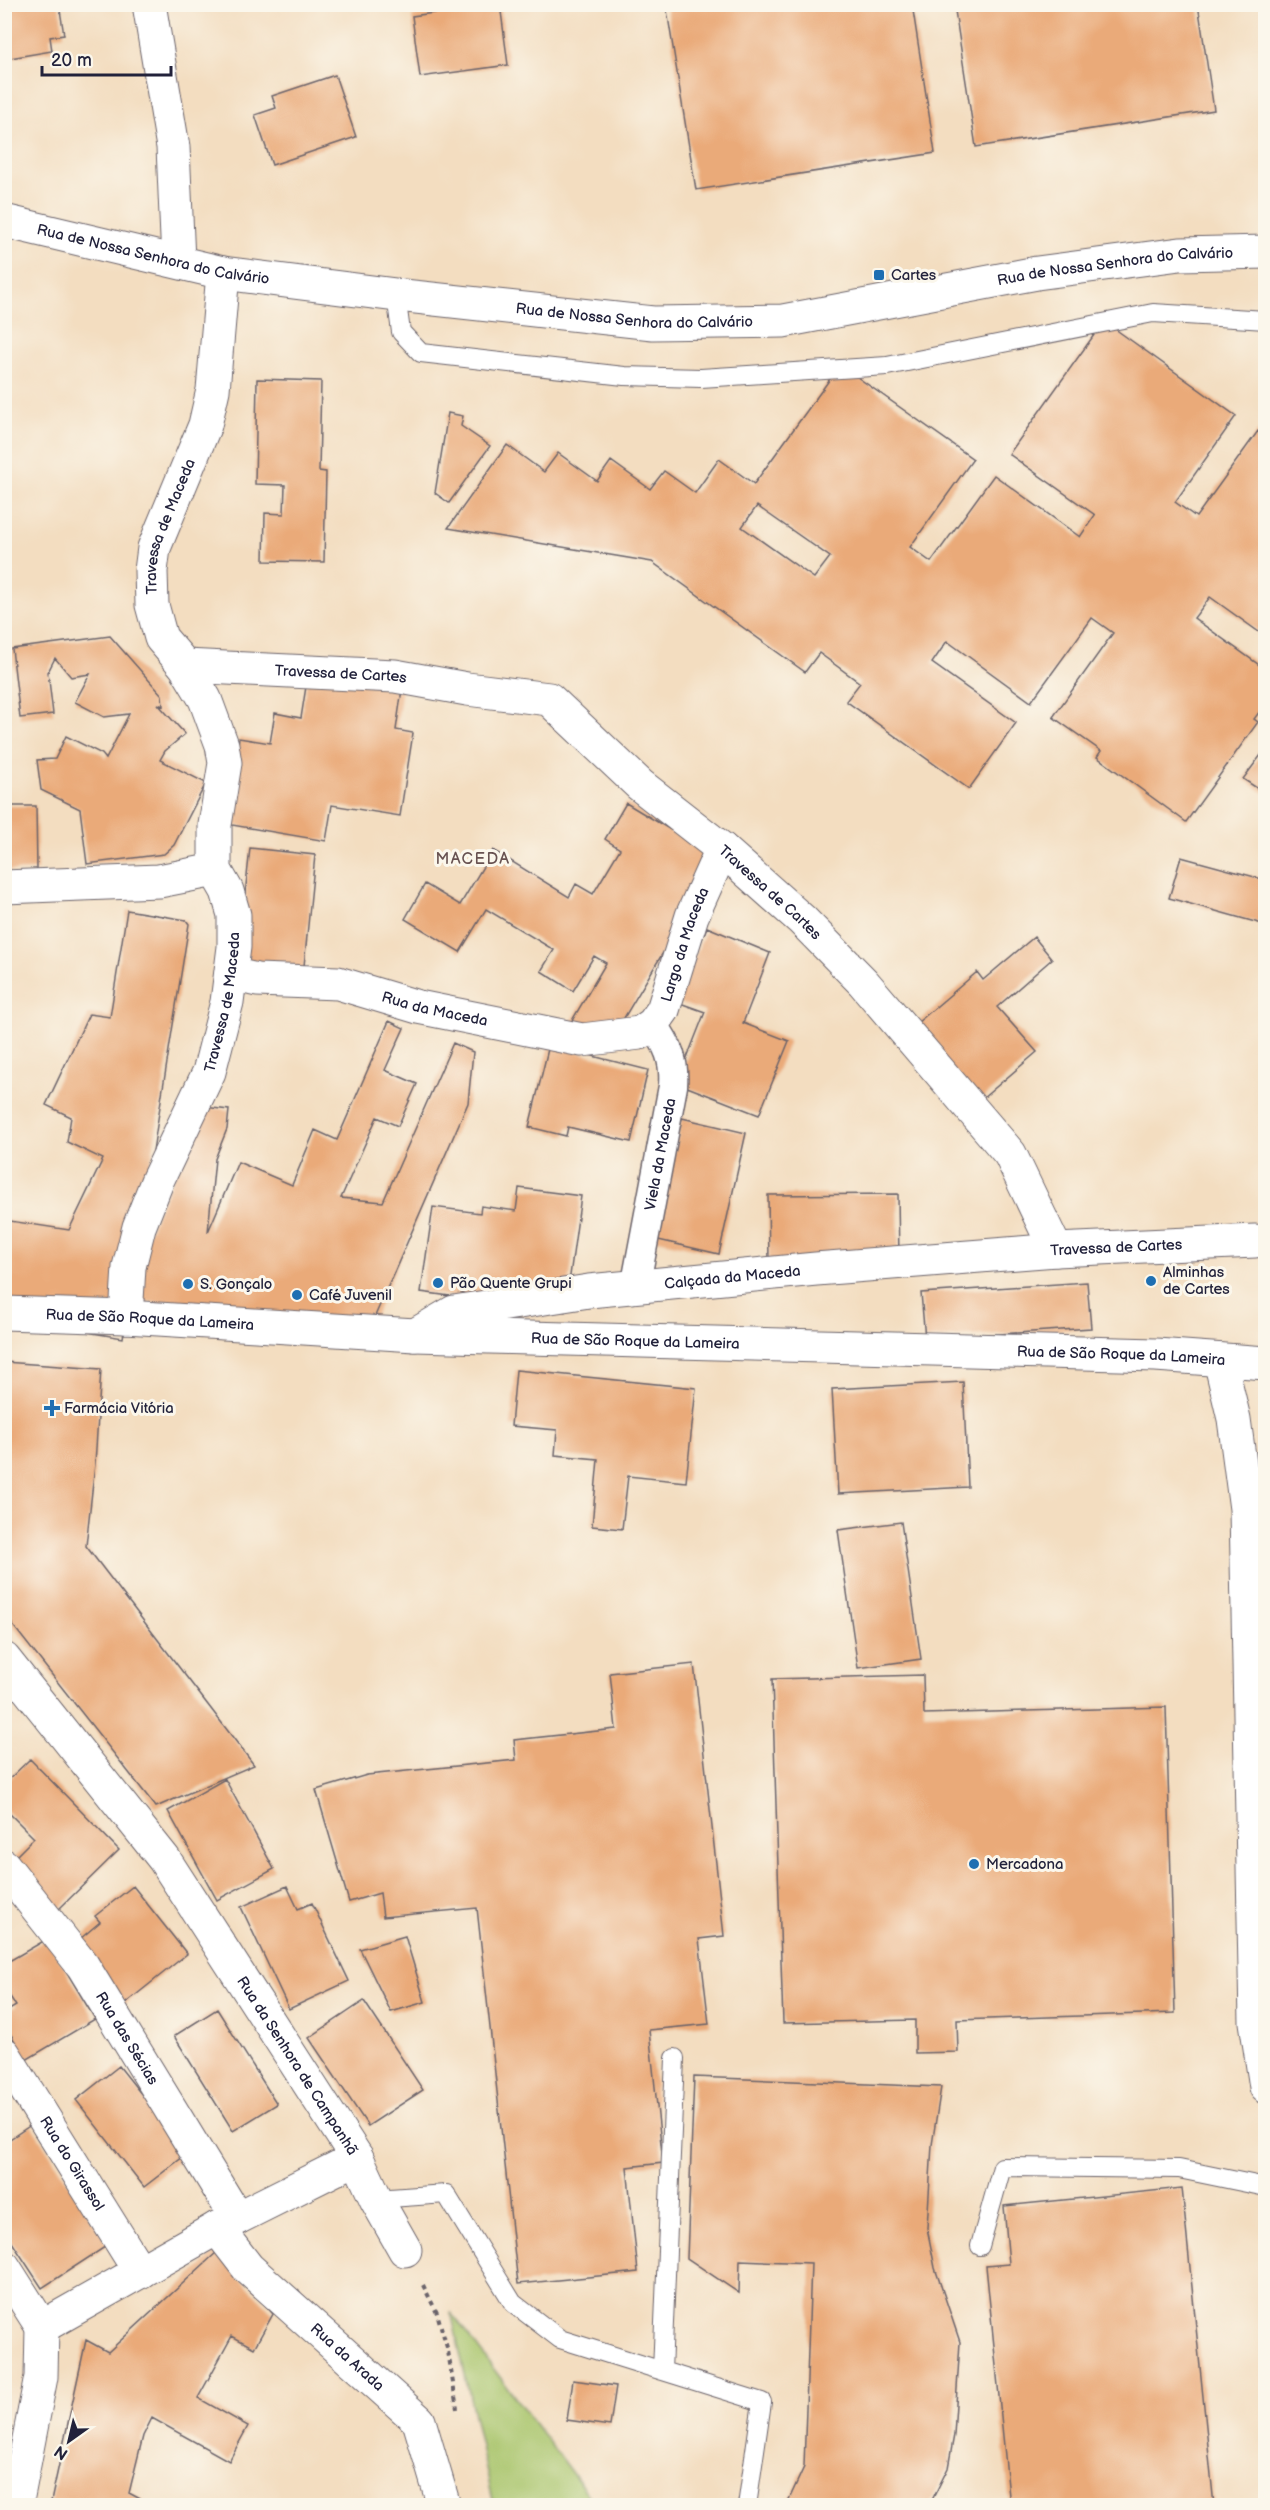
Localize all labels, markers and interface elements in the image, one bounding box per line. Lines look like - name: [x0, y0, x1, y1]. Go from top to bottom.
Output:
- scale bar: [42, 39, 171, 77]
- text: 20 m: [51, 50, 92, 71]
- street label: Rua de Nossa Senhora do Calvário: [35, 220, 271, 288]
- street label: Rua de Nossa Senhora do Calvário: [996, 243, 1233, 290]
- place label: Cartes: [891, 266, 937, 285]
- marker: Cartes: [872, 268, 886, 282]
- street label: Rua de Nossa Senhora do Calvário: [515, 299, 753, 333]
- street label: Travessa de Maceda: [141, 456, 199, 595]
- street label: Travessa de Cartes: [274, 661, 409, 688]
- street label: Travessa de Cartes: [715, 841, 826, 944]
- district label: MACEDA: [435, 850, 511, 869]
- street label: Largo da Maceda: [657, 884, 713, 1004]
- street label: Travessa de Maceda: [200, 932, 244, 1074]
- street label: Rua da Maceda: [379, 987, 489, 1030]
- street label: Viela da Maceda: [640, 1097, 680, 1212]
- street label: Travessa de Cartes: [1049, 1235, 1183, 1260]
- street label: Calçada da Maceda: [663, 1261, 801, 1293]
- place label: Alminhas de Cartes: [1163, 1263, 1230, 1299]
- place label: Pão Quente Grupi: [450, 1274, 572, 1293]
- marker: Alminhas de Cartes: [1144, 1274, 1158, 1288]
- place label: S. Gonçalo: [200, 1275, 272, 1294]
- marker: Pão Quente Grupi: [431, 1276, 445, 1290]
- marker: S. Gonçalo: [181, 1277, 195, 1291]
- place label: Café Juvenil: [309, 1286, 392, 1305]
- marker: Café Juvenil: [290, 1288, 304, 1302]
- street label: Rua de São Roque da Lameira: [45, 1305, 255, 1334]
- street label: Rua de São Roque da Lameira: [531, 1329, 740, 1353]
- street label: Rua de São Roque da Lameira: [1017, 1342, 1226, 1370]
- place label: Farmácia Vitória: [64, 1399, 174, 1418]
- marker: Farmácia Vitória: [45, 1401, 59, 1415]
- place label: Mercadona: [986, 1855, 1064, 1874]
- marker: Mercadona: [967, 1857, 981, 1871]
- street label: Rua da Senhora de Campanhã: [233, 1973, 362, 2159]
- street label: Rua das Sécias: [91, 1988, 163, 2089]
- street label: Rua do Girassol: [36, 2113, 109, 2214]
- street label: Rua da Arada: [307, 2319, 388, 2395]
- north arrow: [39, 2411, 99, 2471]
- text: N: [51, 2441, 72, 2463]

